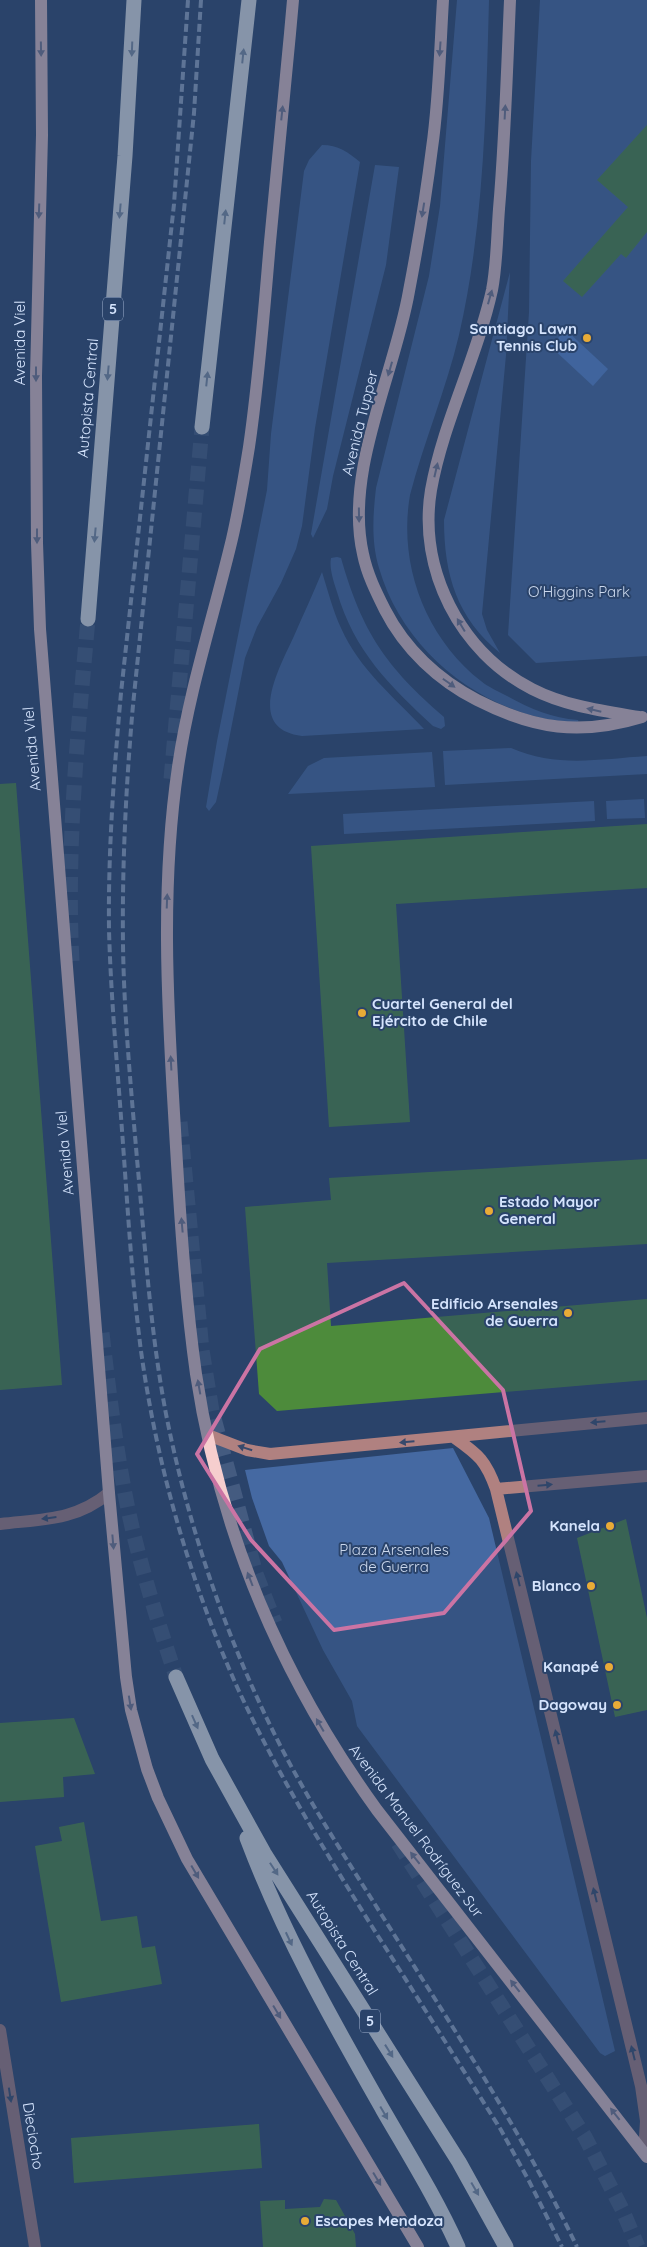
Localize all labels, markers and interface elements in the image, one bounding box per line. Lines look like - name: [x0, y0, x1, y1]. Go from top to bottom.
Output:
- one-way arrow: [37, 41, 45, 57]
- one-way arrow: [127, 41, 135, 57]
- one-way arrow: [435, 41, 443, 57]
- one-way arrow: [239, 47, 247, 63]
- one-way arrow: [502, 103, 510, 119]
- one-way arrow: [278, 105, 286, 121]
- one-way arrow: [418, 202, 426, 218]
- one-way arrow: [35, 203, 43, 219]
- one-way arrow: [116, 203, 124, 219]
- one-way arrow: [221, 209, 229, 225]
- one-way arrow: [486, 289, 494, 304]
- road number: 5: [103, 298, 123, 320]
- street label: Avenida Viel: [10, 301, 29, 385]
- place label: Santiago Lawn Tennis Club: [470, 319, 577, 355]
- marker: Santiago Lawn Tennis Club: [581, 332, 593, 344]
- street label: Autopista Central: [73, 337, 102, 459]
- one-way arrow: [386, 362, 394, 377]
- one-way arrow: [103, 365, 111, 381]
- one-way arrow: [32, 366, 40, 382]
- street label: Avenida Tupper: [337, 368, 382, 478]
- one-way arrow: [203, 370, 211, 386]
- one-way arrow: [432, 463, 440, 478]
- one-way arrow: [355, 507, 363, 523]
- one-way arrow: [90, 527, 98, 543]
- one-way arrow: [33, 528, 41, 544]
- park label: O'Higgins Park: [528, 582, 630, 601]
- one-way arrow: [457, 618, 466, 631]
- one-way arrow: [442, 678, 456, 688]
- one-way arrow: [586, 705, 602, 713]
- street label: Avenida Viel: [18, 706, 45, 792]
- one-way arrow: [163, 893, 171, 909]
- place label: Cuartel General del Ejército de Chile: [372, 994, 513, 1030]
- marker: Cuartel General del Ejército de Chile: [356, 1007, 368, 1019]
- one-way arrow: [167, 1055, 175, 1071]
- street label: Avenida Viel: [51, 1110, 78, 1196]
- place label: Estado Mayor General: [499, 1192, 600, 1228]
- marker: Estado Mayor General: [483, 1205, 495, 1217]
- one-way arrow: [178, 1217, 186, 1233]
- place label: Edificio Arsenales de Guerra: [431, 1294, 558, 1330]
- marker: Edificio Arsenales de Guerra: [562, 1307, 574, 1319]
- one-way arrow: [194, 1379, 202, 1395]
- one-way arrow: [590, 1418, 606, 1426]
- one-way arrow: [398, 1438, 414, 1446]
- one-way arrow: [238, 1444, 253, 1452]
- one-way arrow: [537, 1481, 553, 1489]
- one-way arrow: [41, 1514, 57, 1522]
- place label: Kanela: [549, 1516, 600, 1535]
- marker: Kanela: [604, 1520, 616, 1532]
- one-way arrow: [110, 1534, 118, 1550]
- park label: Plaza Arsenales de Guerra: [339, 1540, 449, 1576]
- one-way arrow: [246, 1571, 254, 1586]
- one-way arrow: [514, 1572, 522, 1587]
- place label: Blanco: [532, 1576, 581, 1595]
- marker: Blanco: [585, 1580, 597, 1592]
- place label: Kanapé: [543, 1657, 599, 1676]
- marker: Kanapé: [603, 1661, 615, 1673]
- place label: Dagoway: [538, 1695, 607, 1714]
- one-way arrow: [127, 1696, 135, 1712]
- marker: Dagoway: [611, 1699, 623, 1711]
- one-way arrow: [192, 1715, 200, 1729]
- one-way arrow: [316, 1718, 325, 1732]
- one-way arrow: [553, 1730, 561, 1745]
- street label: Avenida Manuel Rodríguez Sur: [345, 1740, 488, 1921]
- one-way arrow: [409, 1852, 420, 1865]
- one-way arrow: [269, 1863, 279, 1876]
- one-way arrow: [191, 1864, 199, 1879]
- street label: Autopista Central: [303, 1887, 382, 1999]
- one-way arrow: [591, 1888, 599, 1903]
- one-way arrow: [285, 1932, 294, 1947]
- one-way arrow: [509, 1980, 520, 1993]
- one-way arrow: [273, 2005, 282, 2018]
- road number: 5: [360, 2010, 380, 2032]
- one-way arrow: [385, 2044, 394, 2057]
- one-way arrow: [629, 2046, 637, 2061]
- one-way arrow: [7, 2088, 15, 2104]
- street label: Dieciocho: [19, 2101, 48, 2171]
- one-way arrow: [380, 2106, 389, 2119]
- one-way arrow: [609, 2108, 620, 2121]
- one-way arrow: [373, 2172, 382, 2185]
- one-way arrow: [471, 2181, 479, 2196]
- place label: Escapes Mendoza: [315, 2211, 443, 2230]
- marker: Escapes Mendoza: [299, 2215, 311, 2227]

